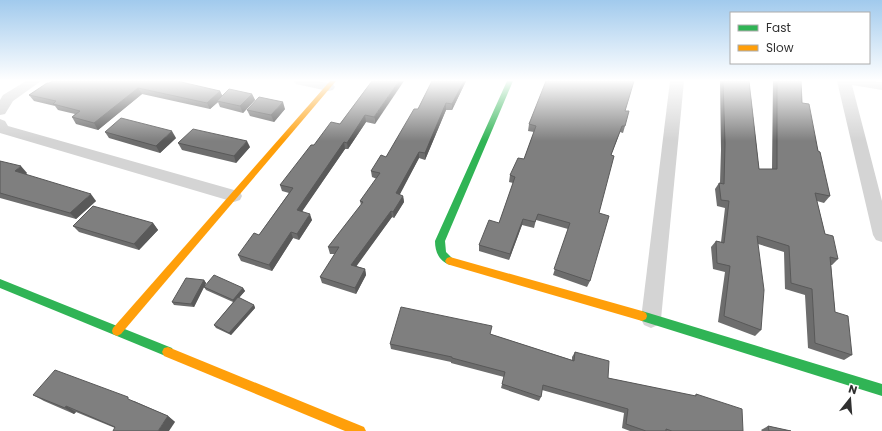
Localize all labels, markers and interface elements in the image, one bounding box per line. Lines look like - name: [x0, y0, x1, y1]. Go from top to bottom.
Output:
- legend: [730, 12, 870, 64]
- text: Fast: [766, 19, 791, 36]
- text: Slow: [766, 39, 794, 56]
- north arrow: [830, 379, 870, 419]
- text: N: [847, 381, 859, 398]

